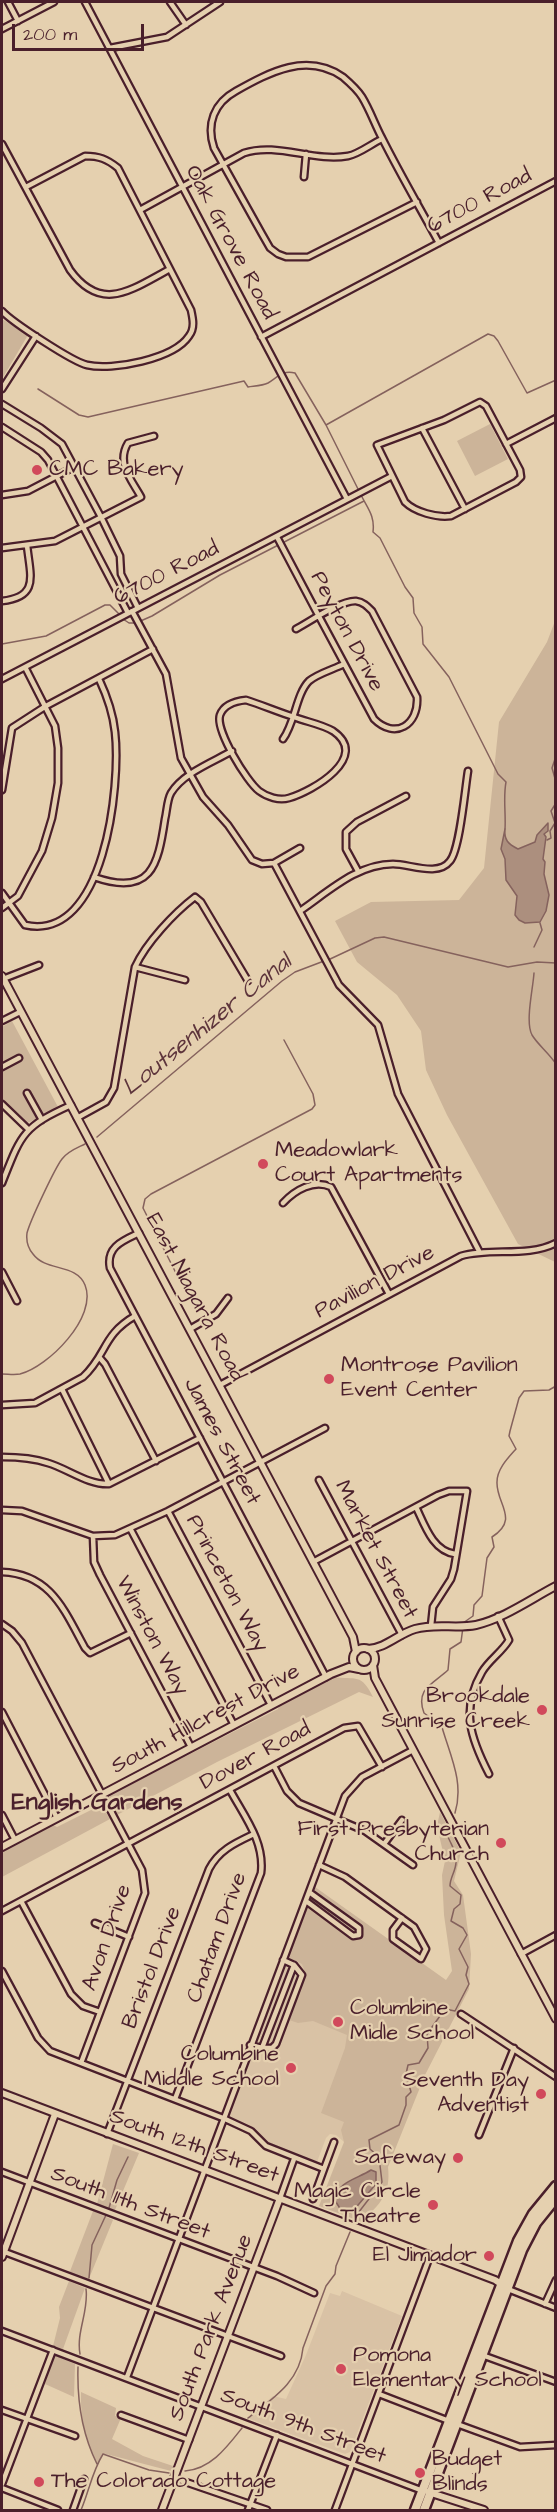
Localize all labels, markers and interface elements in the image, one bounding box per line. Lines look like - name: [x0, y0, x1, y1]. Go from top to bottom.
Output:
- scale bar: [15, 12, 147, 50]
- text: 200 m: [23, 22, 77, 47]
- street label: Oak Grove Road: [178, 161, 282, 325]
- street label: 6700 Road: [423, 163, 537, 241]
- place label: CMC Bakery: [49, 457, 184, 483]
- marker: CMC Bakery: [30, 463, 44, 477]
- street label: 6700 Road: [110, 536, 224, 612]
- street label: Peyton Drive: [303, 567, 389, 697]
- water label: Loutsenhizer Canal: [118, 949, 298, 1103]
- place label: Meadowlark Court Apartments: [275, 1138, 462, 1190]
- marker: Meadowlark Court Apartments: [256, 1157, 270, 1171]
- street label: East Niagara Road: [139, 1209, 249, 1387]
- street label: Pavilion Drive: [311, 1240, 439, 1326]
- place label: Montrose Pavilion Event Center: [341, 1353, 518, 1404]
- marker: Montrose Pavilion Event Center: [322, 1372, 336, 1386]
- street label: James Street: [177, 1374, 265, 1510]
- street label: Market Street: [328, 1476, 422, 1624]
- street label: Princeton Way: [179, 1511, 273, 1657]
- street label: Winston Way: [109, 1572, 193, 1700]
- street label: South Hillcrest Drive: [107, 1659, 305, 1781]
- place label: Brookdale Sunrise Creek: [381, 1684, 530, 1736]
- marker: Brookdale Sunrise Creek: [535, 1703, 549, 1717]
- street label: Dover Road: [196, 1717, 316, 1797]
- district label: English Gardens: [12, 1790, 182, 1818]
- place label: First Presbyterian Church: [298, 1817, 489, 1868]
- marker: First Presbyterian Church: [494, 1836, 508, 1850]
- street label: Chatam Drive: [182, 1869, 254, 2007]
- street label: Avon Drive: [77, 1881, 139, 1995]
- street label: Bristol Drive: [118, 1903, 188, 2033]
- place label: Columbine Midle School: [350, 1996, 474, 2048]
- marker: Columbine Midle School: [331, 2015, 345, 2029]
- place label: Columbine Middle School: [144, 2042, 279, 2094]
- marker: Columbine Middle School: [284, 2061, 298, 2075]
- place label: Seventh Day Adventist: [403, 2068, 529, 2120]
- marker: Seventh Day Adventist: [534, 2087, 548, 2101]
- street label: South 12th Street: [106, 2104, 282, 2190]
- place label: Safeway: [355, 2145, 446, 2171]
- marker: Safeway: [451, 2151, 465, 2165]
- street label: South 11th Street: [47, 2162, 213, 2246]
- place label: Magic Circle Theatre: [294, 2179, 421, 2230]
- marker: Magic Circle Theatre: [426, 2198, 440, 2212]
- street label: South Park Avenue: [164, 2231, 260, 2425]
- place label: El Jimador: [373, 2243, 477, 2269]
- marker: El Jimador: [482, 2249, 496, 2263]
- place label: Pomona Elementary School: [353, 2343, 542, 2394]
- marker: Pomona Elementary School: [334, 2362, 348, 2376]
- street label: South 9th Street: [216, 2383, 390, 2471]
- place label: Budget Blinds: [432, 2447, 502, 2498]
- marker: Budget Blinds: [413, 2466, 427, 2480]
- place label: The Colorado Cottage: [51, 2469, 276, 2495]
- marker: The Colorado Cottage: [32, 2475, 46, 2489]

